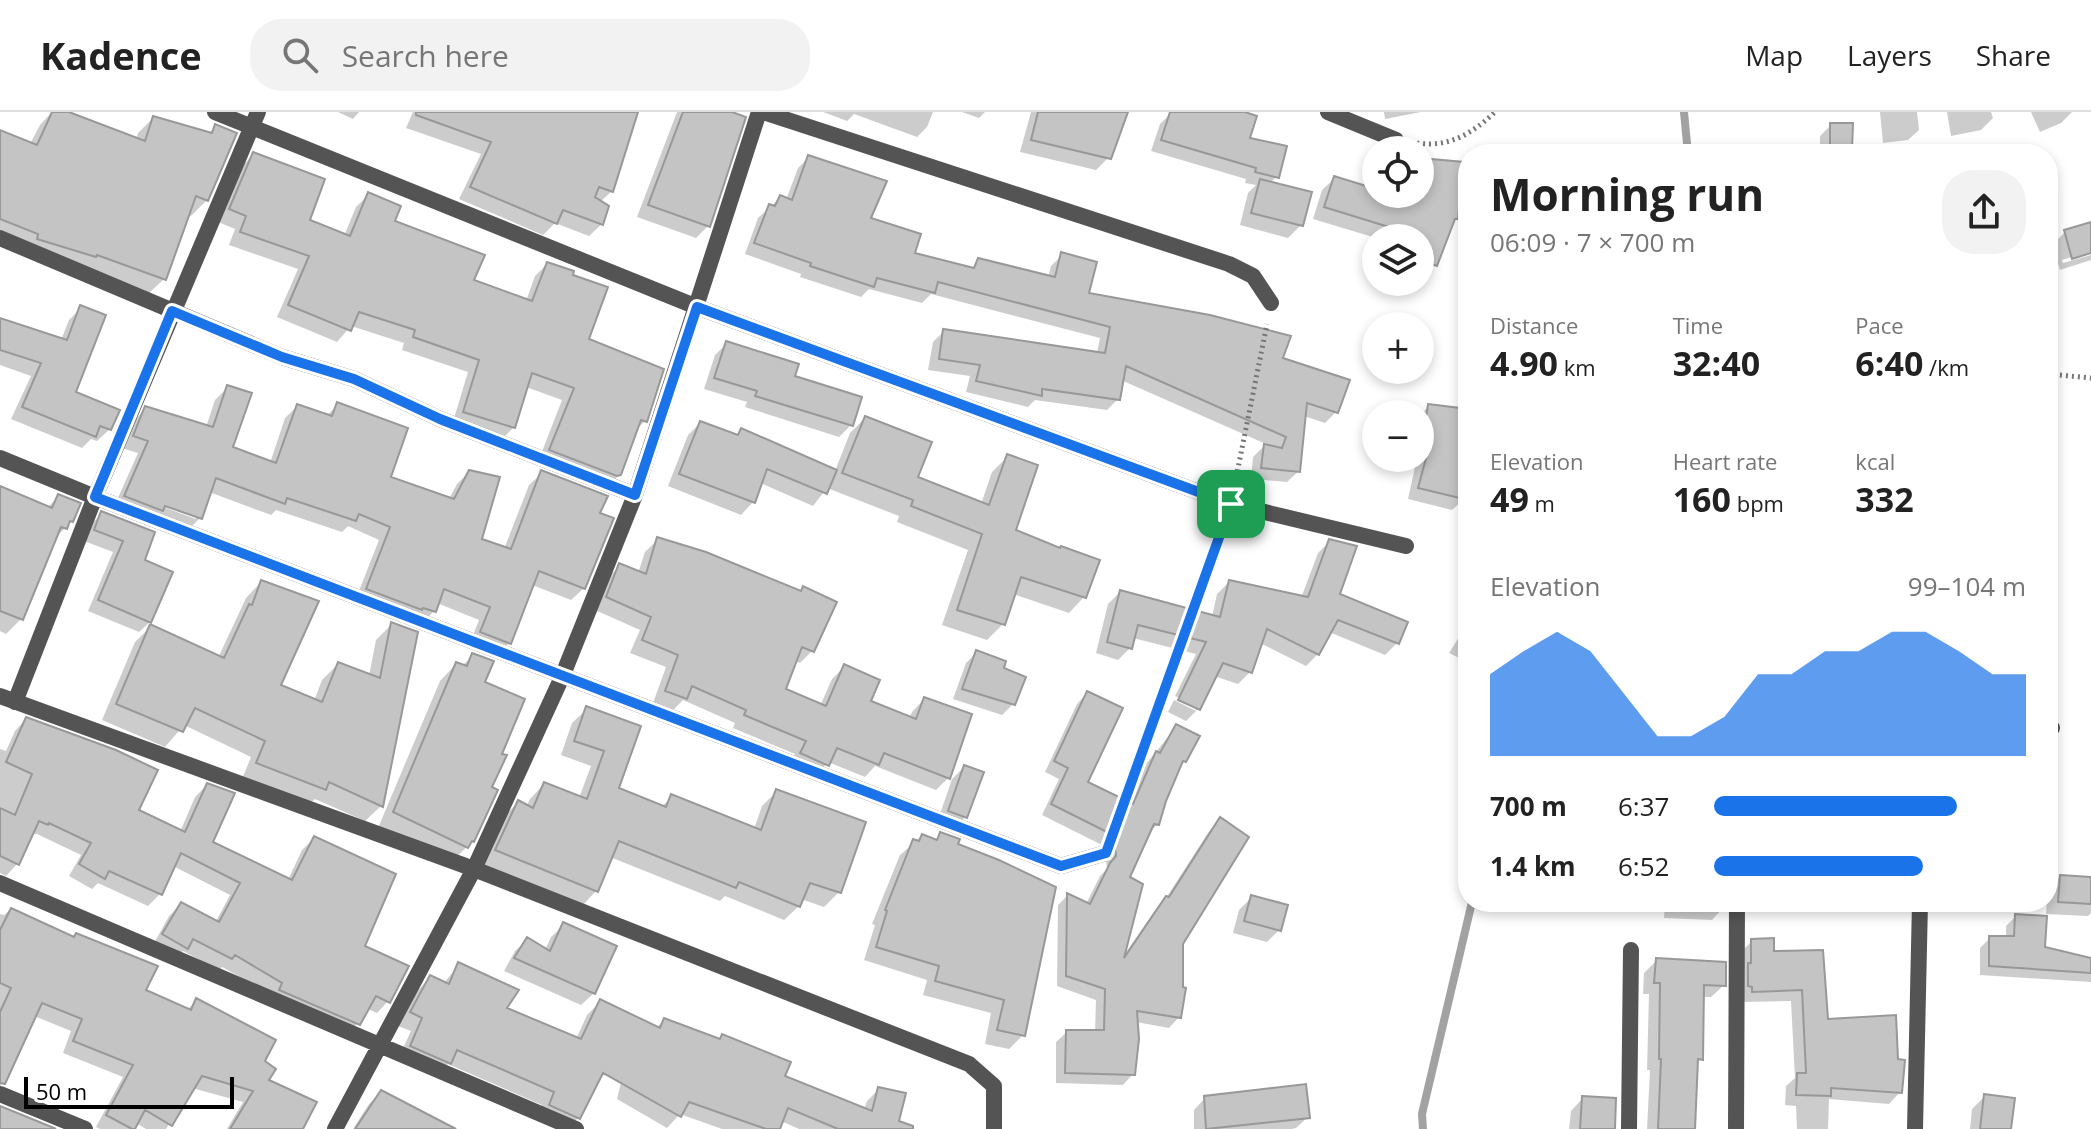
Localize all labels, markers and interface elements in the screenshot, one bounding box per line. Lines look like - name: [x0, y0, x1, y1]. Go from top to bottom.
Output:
- search box: [250, 19, 810, 91]
- text: Kadence: [40, 29, 202, 81]
- icon: search: [278, 33, 322, 77]
- text: Search here: [342, 35, 509, 76]
- text: Map: [1745, 36, 1803, 74]
- text: Layers: [1847, 36, 1932, 74]
- text: Share: [1976, 36, 2051, 74]
- map controls: [1362, 136, 1434, 472]
- button: locate: [1362, 136, 1434, 208]
- text: Morning run: [1490, 164, 1764, 224]
- button: share: [1942, 170, 2026, 254]
- button: layers: [1362, 224, 1434, 296]
- text: 06:09 · 7 × 700 m: [1490, 224, 1695, 260]
- text: Distance: [1490, 310, 1578, 340]
- text: Time: [1673, 310, 1723, 340]
- text: Pace: [1855, 310, 1904, 340]
- button: +: [1362, 312, 1434, 384]
- text: 4.90: [1490, 340, 1558, 386]
- text: 32:40: [1673, 340, 1760, 386]
- text: 6:40: [1855, 340, 1923, 386]
- text: km: [1558, 352, 1596, 382]
- text: /km: [1923, 352, 1969, 382]
- button: −: [1362, 400, 1434, 472]
- text: Elevation: [1490, 446, 1583, 476]
- text: Heart rate: [1673, 446, 1777, 476]
- text: kcal: [1855, 446, 1895, 476]
- pin: [1197, 470, 1265, 538]
- text: 49: [1490, 476, 1529, 522]
- text: 160: [1673, 476, 1731, 522]
- text: 332: [1855, 476, 1914, 522]
- icon: arrive: [1209, 482, 1253, 526]
- text: m: [1529, 488, 1555, 518]
- text: bpm: [1731, 488, 1784, 518]
- text: Elevation: [1490, 568, 1600, 604]
- text: 99–104 m: [1908, 568, 2026, 604]
- text: 700 m: [1490, 788, 1567, 824]
- text: 6:37: [1618, 788, 1669, 824]
- text: 1.4 km: [1490, 848, 1576, 884]
- text: 6:52: [1618, 848, 1669, 884]
- scale bar: [24, 1073, 234, 1109]
- text: 50 m: [36, 1076, 87, 1106]

